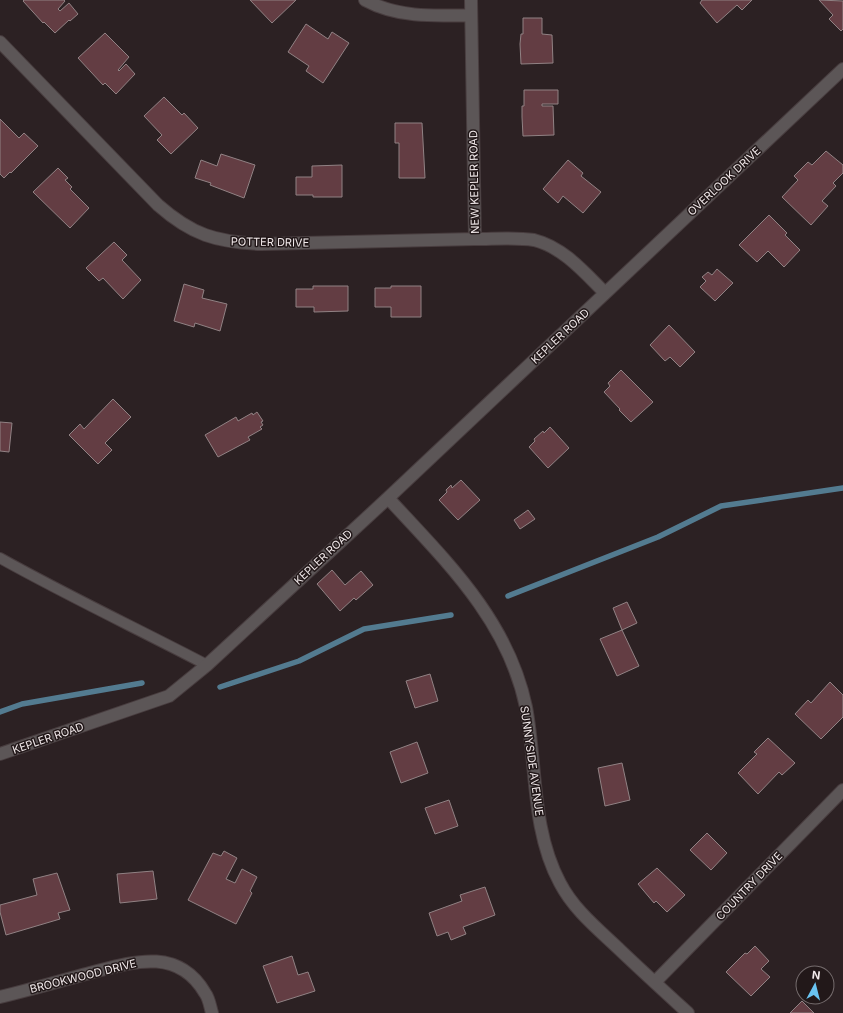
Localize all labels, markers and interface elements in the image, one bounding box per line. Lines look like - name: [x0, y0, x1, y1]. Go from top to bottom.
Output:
- street label: NEW KEPLER ROAD: [466, 130, 482, 234]
- street label: OVERLOOK DRIVE: [685, 144, 763, 218]
- street label: POTTER DRIVE: [231, 234, 309, 250]
- street label: KEPLER ROAD: [528, 305, 592, 367]
- street label: KEPLER ROAD: [291, 526, 355, 588]
- street label: SUNNYSIDE AVENUE: [517, 705, 547, 817]
- street label: KEPLER ROAD: [10, 719, 86, 757]
- street label: COUNTRY DRIVE: [713, 849, 785, 923]
- street label: BROOKWOOD DRIVE: [28, 956, 138, 996]
- north arrow: [795, 965, 835, 1005]
- text: N: [811, 968, 821, 983]

